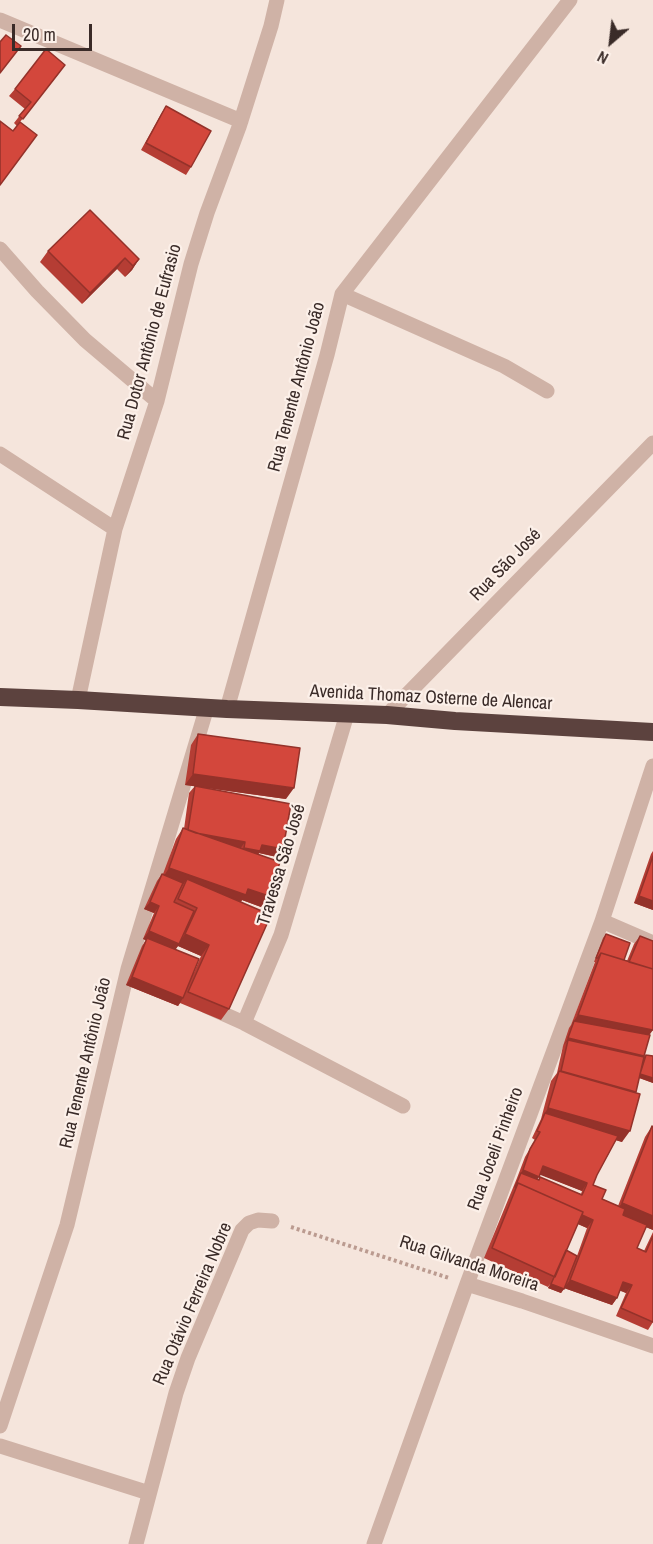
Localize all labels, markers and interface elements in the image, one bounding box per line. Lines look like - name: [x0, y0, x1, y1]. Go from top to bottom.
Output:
- scale bar: [15, 12, 94, 50]
- north arrow: [581, 12, 641, 72]
- text: 20 m: [23, 22, 56, 47]
- text: N: [593, 46, 612, 70]
- street label: Rua Dotor Antônio de Eufrasio: [113, 242, 187, 442]
- street label: Rua Tenente Antônio João: [264, 300, 330, 474]
- street label: Rua São José: [466, 524, 546, 606]
- street label: Avenida Thomaz Osterne de Alencar: [309, 681, 553, 715]
- street label: Travessa São José: [253, 802, 311, 928]
- street label: Rua Tenente Antônio João: [56, 975, 116, 1151]
- street label: Rua Joceli Pinheiro: [464, 1084, 528, 1214]
- street label: Rua Otávio Ferreira Nobre: [149, 1219, 237, 1389]
- street label: Rua Gilvanda Moreira: [397, 1231, 541, 1297]

